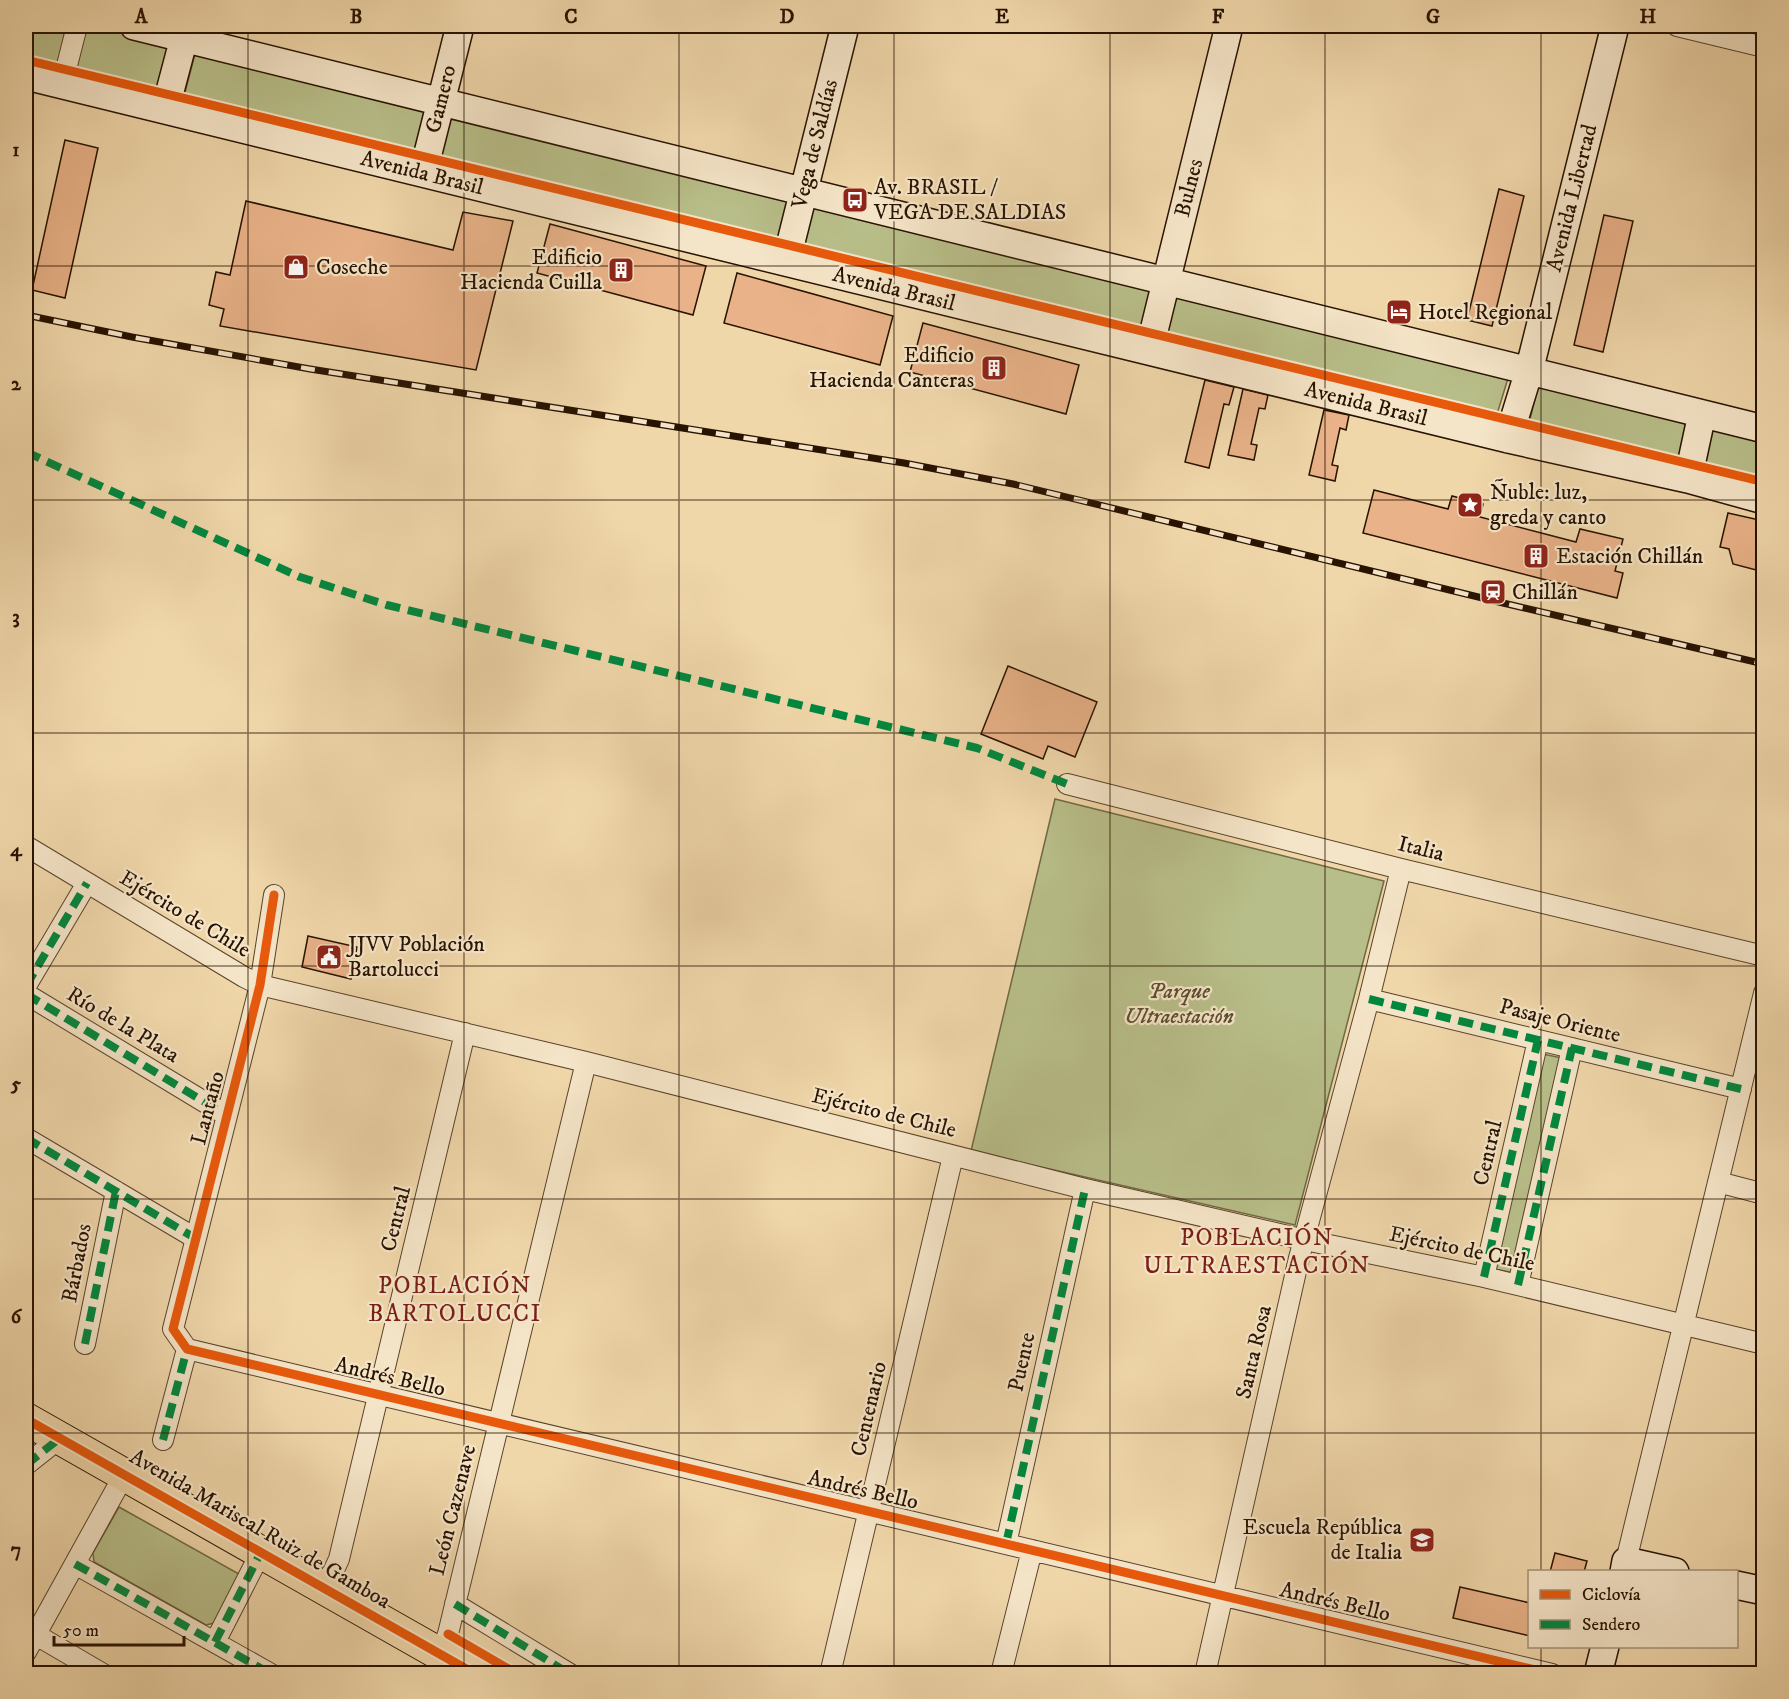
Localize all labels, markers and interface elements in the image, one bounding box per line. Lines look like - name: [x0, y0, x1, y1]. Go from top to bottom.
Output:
- text: A: [134, 5, 149, 30]
- text: B: [350, 5, 362, 30]
- text: C: [564, 5, 578, 30]
- text: D: [780, 5, 795, 30]
- text: E: [995, 5, 1009, 30]
- text: F: [1212, 5, 1225, 30]
- text: G: [1426, 5, 1440, 30]
- text: H: [1640, 5, 1657, 30]
- street label: Gamero: [420, 62, 462, 136]
- street label: Vega de Saldías: [786, 77, 844, 212]
- street label: Avenida Libertad: [1541, 121, 1603, 275]
- text: 1: [12, 138, 20, 163]
- street label: Avenida Brasil: [358, 145, 487, 201]
- street label: Bulnes: [1169, 156, 1209, 220]
- place label: Av. BRASIL / VEGA DE SALDIAS: [873, 174, 1066, 226]
- bus stop icon: Av. BRASIL / VEGA DE SALDIAS: [840, 185, 870, 215]
- place label: Edificio Hacienda Cuilla: [460, 244, 603, 296]
- shop icon: Coseche: [281, 252, 311, 282]
- place label: Coseche: [316, 254, 388, 281]
- building icon: Edificio Hacienda Cuilla: [606, 255, 636, 285]
- street label: Avenida Brasil: [830, 261, 959, 317]
- hotel icon: Hotel Regional: [1384, 297, 1414, 327]
- place label: Hotel Regional: [1418, 299, 1553, 326]
- place label: Edificio Hacienda Canteras: [809, 342, 974, 394]
- building icon: Edificio Hacienda Canteras: [979, 353, 1009, 383]
- text: 2: [11, 372, 22, 397]
- street label: Avenida Brasil: [1302, 376, 1431, 432]
- place label: Ñuble: luz, greda y canto: [1490, 478, 1606, 531]
- place icon: Ñuble: luz, greda y canto: [1455, 490, 1485, 520]
- building icon: Estación Chillán: [1521, 541, 1551, 571]
- place label: Estación Chillán: [1556, 543, 1704, 570]
- station icon: Chillán: [1478, 577, 1508, 607]
- place label: Chillán: [1512, 579, 1578, 606]
- text: 3: [12, 605, 20, 630]
- street label: Italia: [1395, 830, 1448, 868]
- text: 4: [10, 838, 23, 863]
- street label: Ejército de Chile: [115, 864, 255, 964]
- place label: JJVV Población Bartolucci: [346, 931, 485, 983]
- public building icon: JJVV Población Bartolucci: [314, 942, 344, 972]
- park label: Parque Ultraestación: [1124, 978, 1234, 1030]
- street label: Río de la Plata: [62, 981, 185, 1069]
- street label: Pasaje Oriente: [1497, 993, 1623, 1049]
- street label: Lantaño: [185, 1068, 231, 1148]
- text: 5: [10, 1072, 21, 1097]
- street label: Ejército de Chile: [809, 1082, 959, 1144]
- street label: Central: [1467, 1117, 1509, 1188]
- street label: Central: [375, 1183, 417, 1254]
- street label: Ejército de Chile: [1387, 1220, 1537, 1278]
- street label: Bárbados: [56, 1221, 98, 1305]
- district label: POBLACIÓN ULTRAESTACIÓN: [1143, 1222, 1371, 1281]
- district label: POBLACIÓN BARTOLUCCI: [368, 1270, 542, 1329]
- street label: Santa Rosa: [1230, 1302, 1278, 1401]
- text: 6: [11, 1305, 23, 1330]
- street label: Puente: [1003, 1330, 1041, 1394]
- street label: Andrés Bello: [332, 1351, 448, 1403]
- street label: Centenario: [845, 1359, 893, 1459]
- street label: León Cazenave: [424, 1442, 482, 1578]
- street label: Avenida Mariscal Ruiz de Gamboa: [125, 1443, 396, 1615]
- street label: Andrés Bello: [805, 1464, 921, 1516]
- place label: Escuela República de Italia: [1243, 1514, 1403, 1566]
- school or university icon: Escuela República de Italia: [1407, 1525, 1437, 1555]
- text: 7: [11, 1538, 21, 1563]
- legend: [1528, 1570, 1738, 1648]
- street label: Andrés Bello: [1277, 1576, 1393, 1628]
- text: Ciclovía: [1582, 1584, 1641, 1606]
- scale bar: [54, 1609, 184, 1647]
- text: Sendero: [1582, 1614, 1640, 1636]
- text: 50 m: [63, 1620, 99, 1642]

